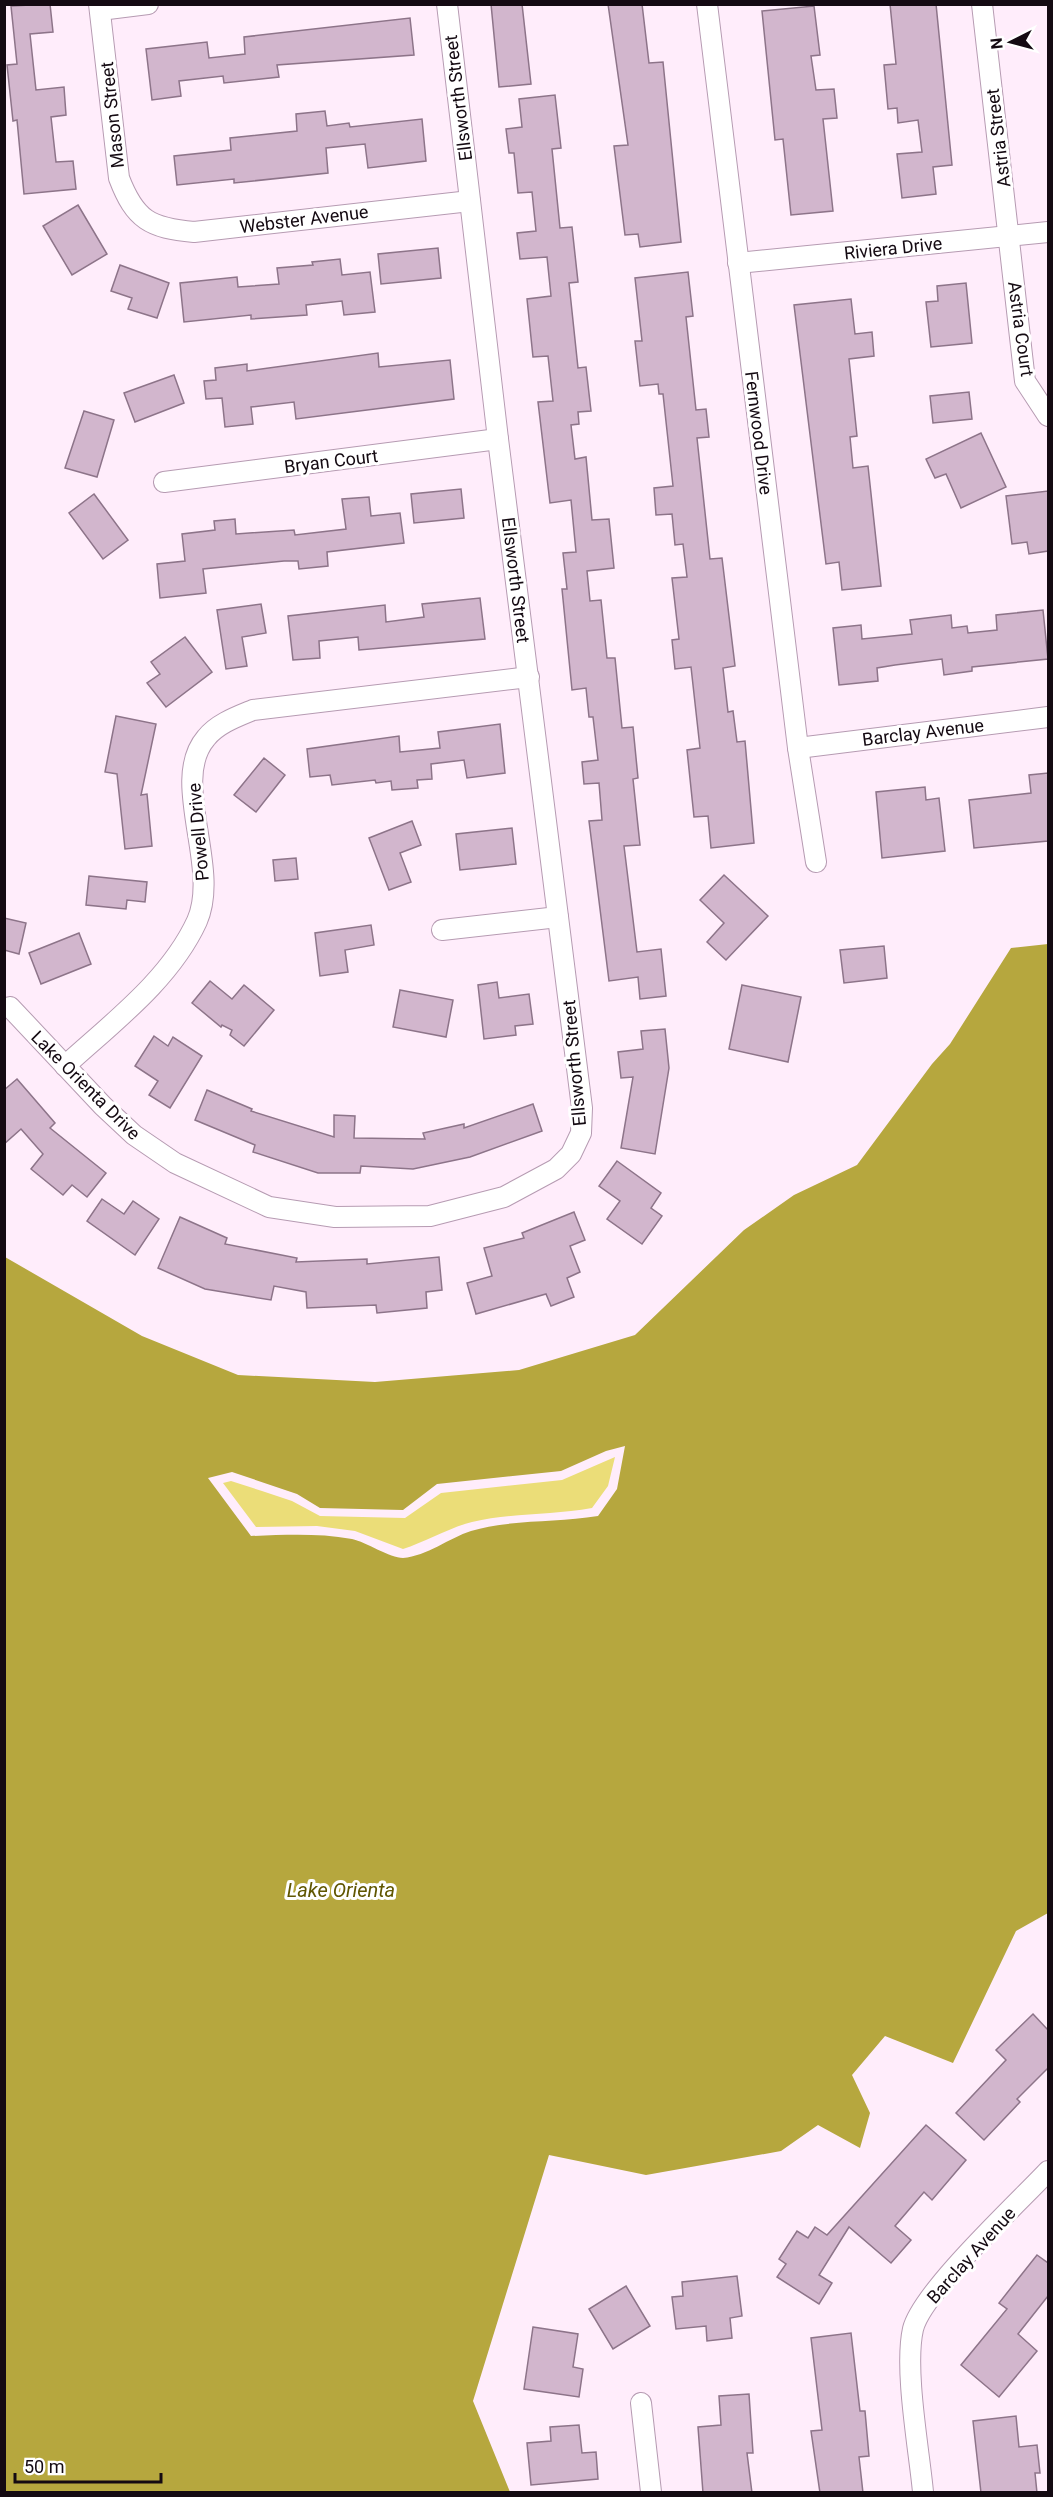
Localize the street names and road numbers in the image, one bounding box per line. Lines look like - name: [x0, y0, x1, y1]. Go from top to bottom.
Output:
- street label: Ellsworth Street: [440, 34, 476, 162]
- street label: Mason Street: [96, 61, 128, 169]
- street label: Astria Street: [982, 87, 1014, 188]
- street label: Webster Avenue: [238, 201, 370, 237]
- street label: Riviera Drive: [843, 232, 943, 264]
- street label: Astria Court: [1004, 280, 1038, 378]
- street label: Fernwood Drive: [741, 370, 777, 496]
- street label: Bryan Court: [283, 445, 379, 477]
- street label: Ellsworth Street: [498, 516, 534, 644]
- street label: Barclay Avenue: [861, 714, 985, 750]
- street label: Powell Drive: [183, 782, 213, 882]
- street label: Ellsworth Street: [558, 999, 590, 1127]
- street label: Lake Orienta Drive: [27, 1026, 145, 1144]
- street label: Barclay Avenue: [922, 2203, 1020, 2307]

